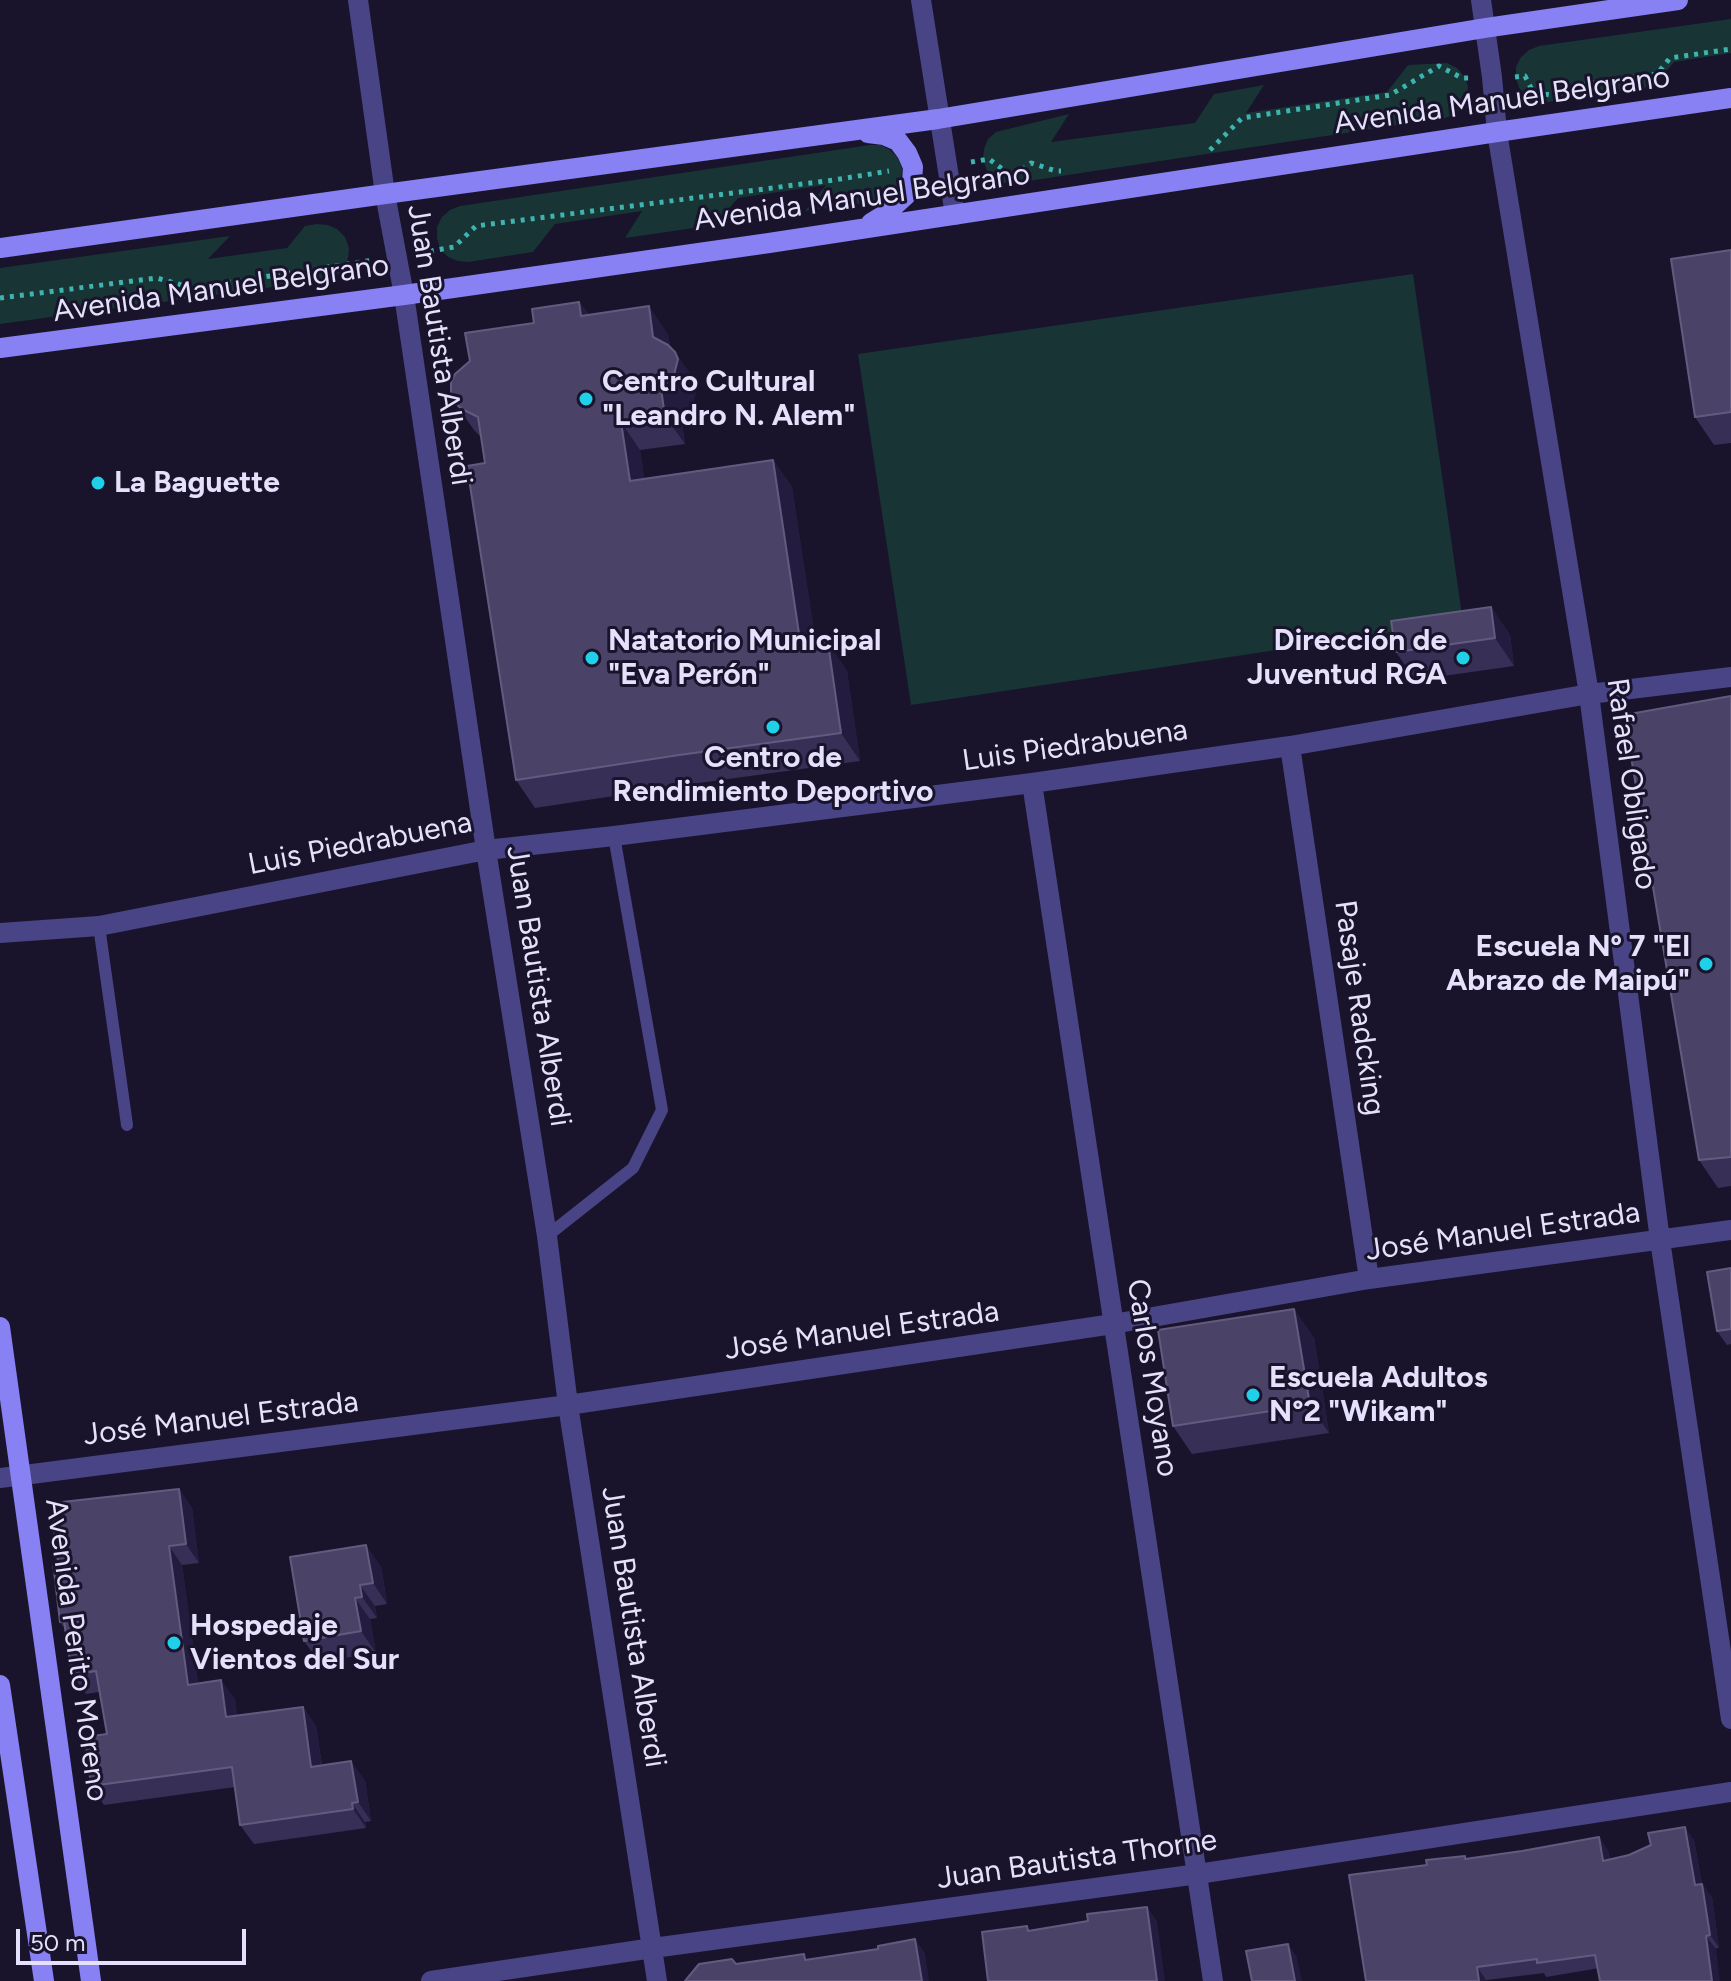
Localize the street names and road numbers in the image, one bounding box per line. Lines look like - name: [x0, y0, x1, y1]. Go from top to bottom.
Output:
- street label: Avenida Manuel Belgrano: [1332, 60, 1672, 142]
- street label: Avenida Manuel Belgrano: [692, 157, 1032, 239]
- street label: Juan Bautista Alberdi: [399, 202, 479, 488]
- street label: Avenida Manuel Belgrano: [51, 248, 391, 330]
- street label: Rafael Obligado: [1598, 676, 1664, 892]
- street label: Luis Piedrabuena: [960, 712, 1190, 780]
- street label: Luis Piedrabuena: [245, 805, 475, 883]
- street label: Juan Bautista Alberdi: [498, 843, 578, 1129]
- street label: Pasaje Radcking: [1326, 898, 1392, 1118]
- street label: José Manuel Estrada: [1364, 1195, 1642, 1269]
- street label: Carlos Moyano: [1119, 1277, 1185, 1479]
- street label: José Manuel Estrada: [723, 1294, 1001, 1368]
- street label: José Manuel Estrada: [82, 1384, 360, 1454]
- street label: Juan Bautista Alberdi: [593, 1484, 673, 1770]
- street label: Avenida Perito Moreno: [37, 1496, 115, 1804]
- street label: Juan Bautista Thorne: [935, 1823, 1219, 1897]

